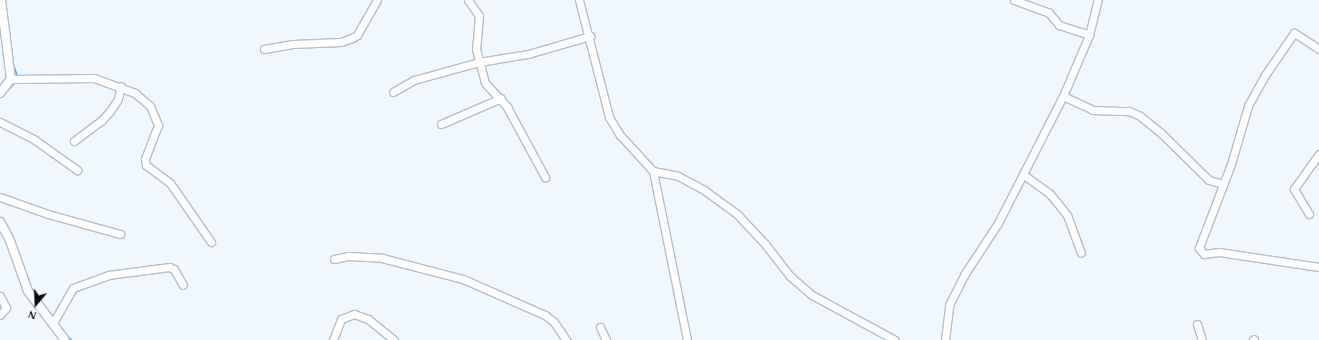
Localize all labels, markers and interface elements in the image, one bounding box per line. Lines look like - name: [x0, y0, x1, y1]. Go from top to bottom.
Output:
- north arrow: [16, 284, 56, 324]
- text: N: [26, 308, 38, 322]

